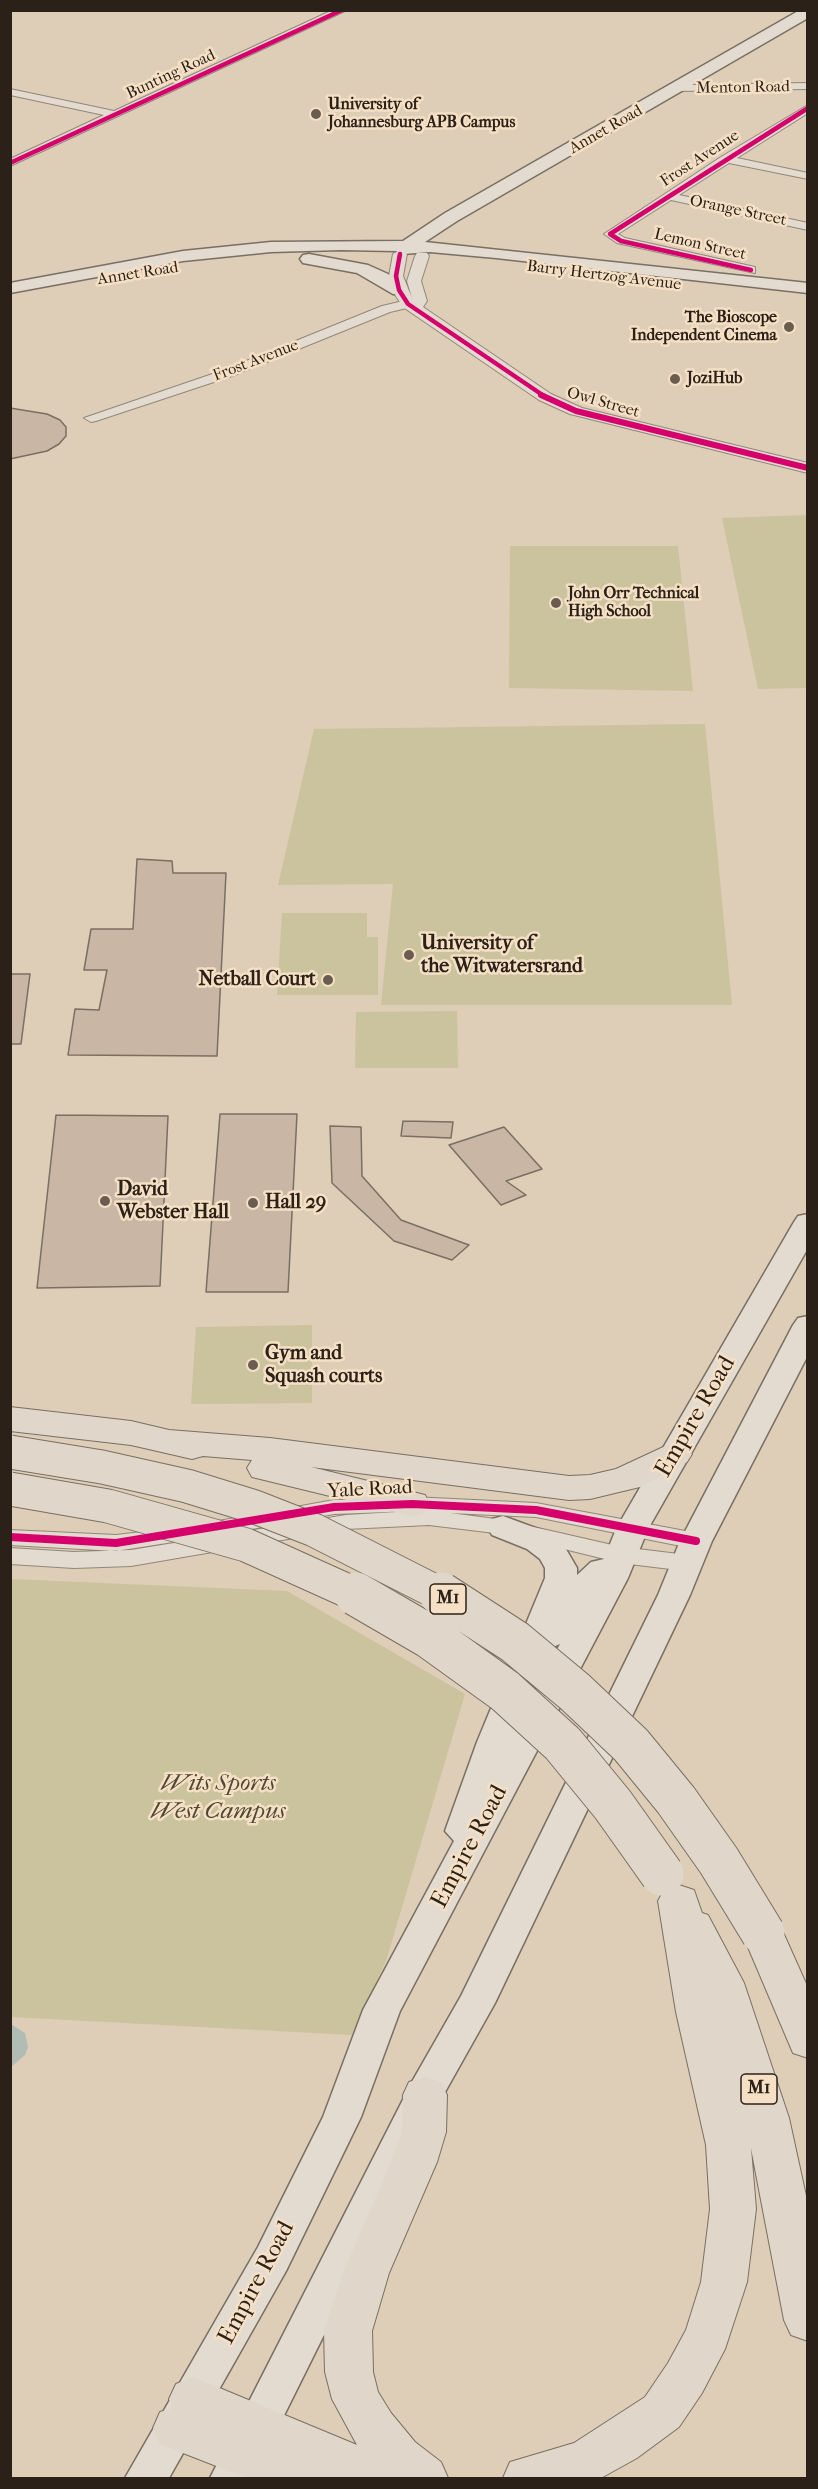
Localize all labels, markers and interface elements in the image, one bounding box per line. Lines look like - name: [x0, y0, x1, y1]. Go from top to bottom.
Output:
- street label: Bunting Road: [123, 46, 219, 104]
- street label: Menton Road: [696, 78, 790, 98]
- place label: University of Johannesburg APB Campus: [328, 95, 515, 133]
- street label: Annet Road: [566, 101, 646, 159]
- marker: University of Johannesburg APB Campus: [309, 107, 323, 121]
- street label: Frost Avenue: [657, 126, 743, 192]
- street label: Orange Street: [688, 191, 788, 231]
- street label: Lemon Street: [652, 225, 748, 265]
- street label: Barry Hertzog Avenue: [526, 257, 682, 295]
- street label: Annet Road: [96, 258, 180, 290]
- place label: The Bioscope Independent Cinema: [631, 308, 777, 346]
- marker: The Bioscope Independent Cinema: [782, 320, 796, 334]
- street label: Frost Avenue: [211, 336, 301, 386]
- place label: JoziHub: [687, 369, 742, 389]
- marker: JoziHub: [668, 372, 682, 386]
- street label: Owl Street: [565, 383, 641, 423]
- place label: John Orr Technical High School: [568, 584, 699, 622]
- marker: John Orr Technical High School: [549, 596, 563, 610]
- place label: University of the Witwatersrand: [421, 932, 583, 979]
- marker: University of the Witwatersrand: [402, 948, 416, 962]
- place label: Netball Court: [199, 968, 316, 992]
- marker: Netball Court: [321, 973, 335, 987]
- place label: David Webster Hall: [117, 1178, 229, 1225]
- place label: Hall 29: [265, 1191, 326, 1215]
- marker: David Webster Hall: [98, 1194, 112, 1208]
- marker: Hall 29: [246, 1196, 260, 1210]
- place label: Gym and Squash courts: [265, 1342, 382, 1389]
- street label: Empire Road: [650, 1351, 742, 1483]
- marker: Gym and Squash courts: [246, 1358, 260, 1372]
- street label: Yale Road: [327, 1476, 413, 1504]
- road number: M1: [430, 1584, 466, 1614]
- park label: Wits Sports West Campus: [150, 1770, 286, 1826]
- street label: Empire Road: [426, 1781, 514, 1913]
- road number: M1: [741, 2074, 777, 2104]
- street label: Empire Road: [213, 2217, 301, 2349]

